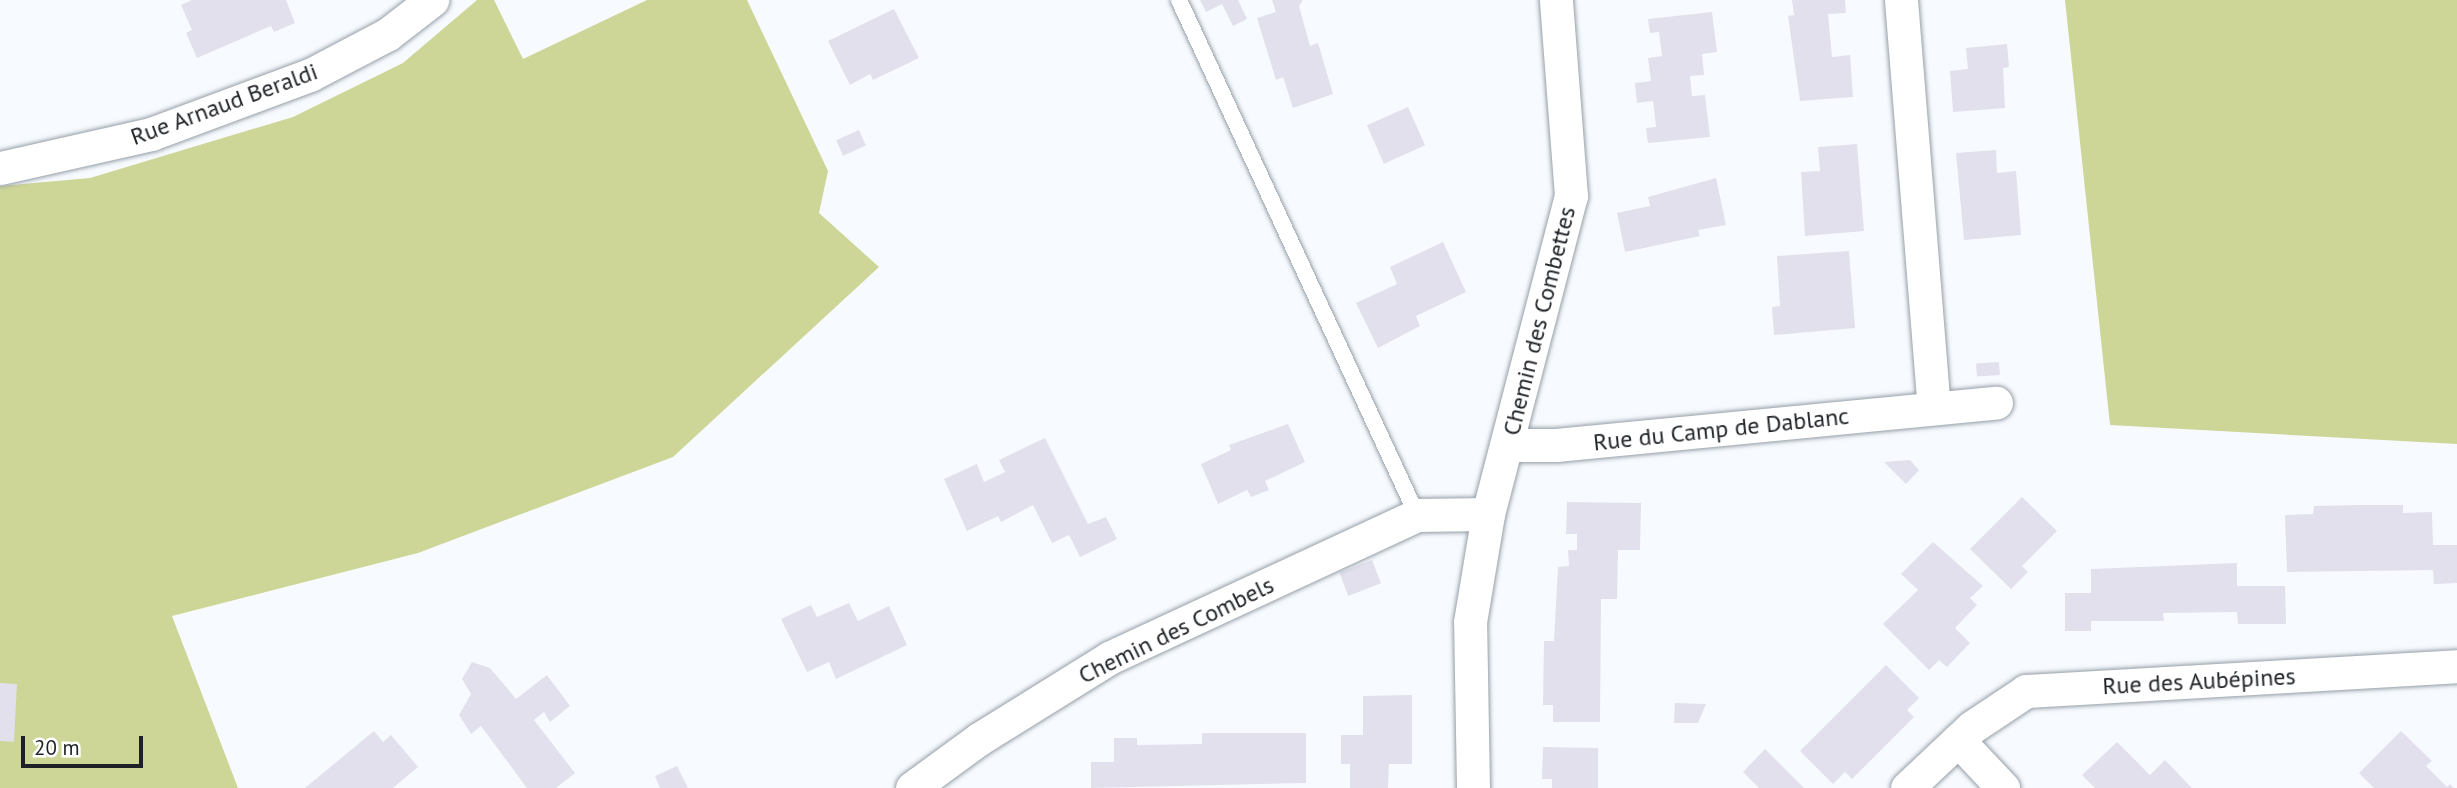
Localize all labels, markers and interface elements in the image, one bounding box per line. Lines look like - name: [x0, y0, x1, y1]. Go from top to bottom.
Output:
- street label: Rue Arnaud Beraldi: [126, 57, 322, 151]
- street label: Chemin des Combettes: [1497, 204, 1581, 438]
- street label: Rue du Camp de Dablanc: [1592, 401, 1850, 457]
- street label: Chemin des Combels: [1074, 570, 1278, 690]
- street label: Rue des Aubépines: [2101, 662, 2297, 700]
- scale bar: [24, 722, 147, 766]
- text: 20 m: [34, 734, 80, 761]

